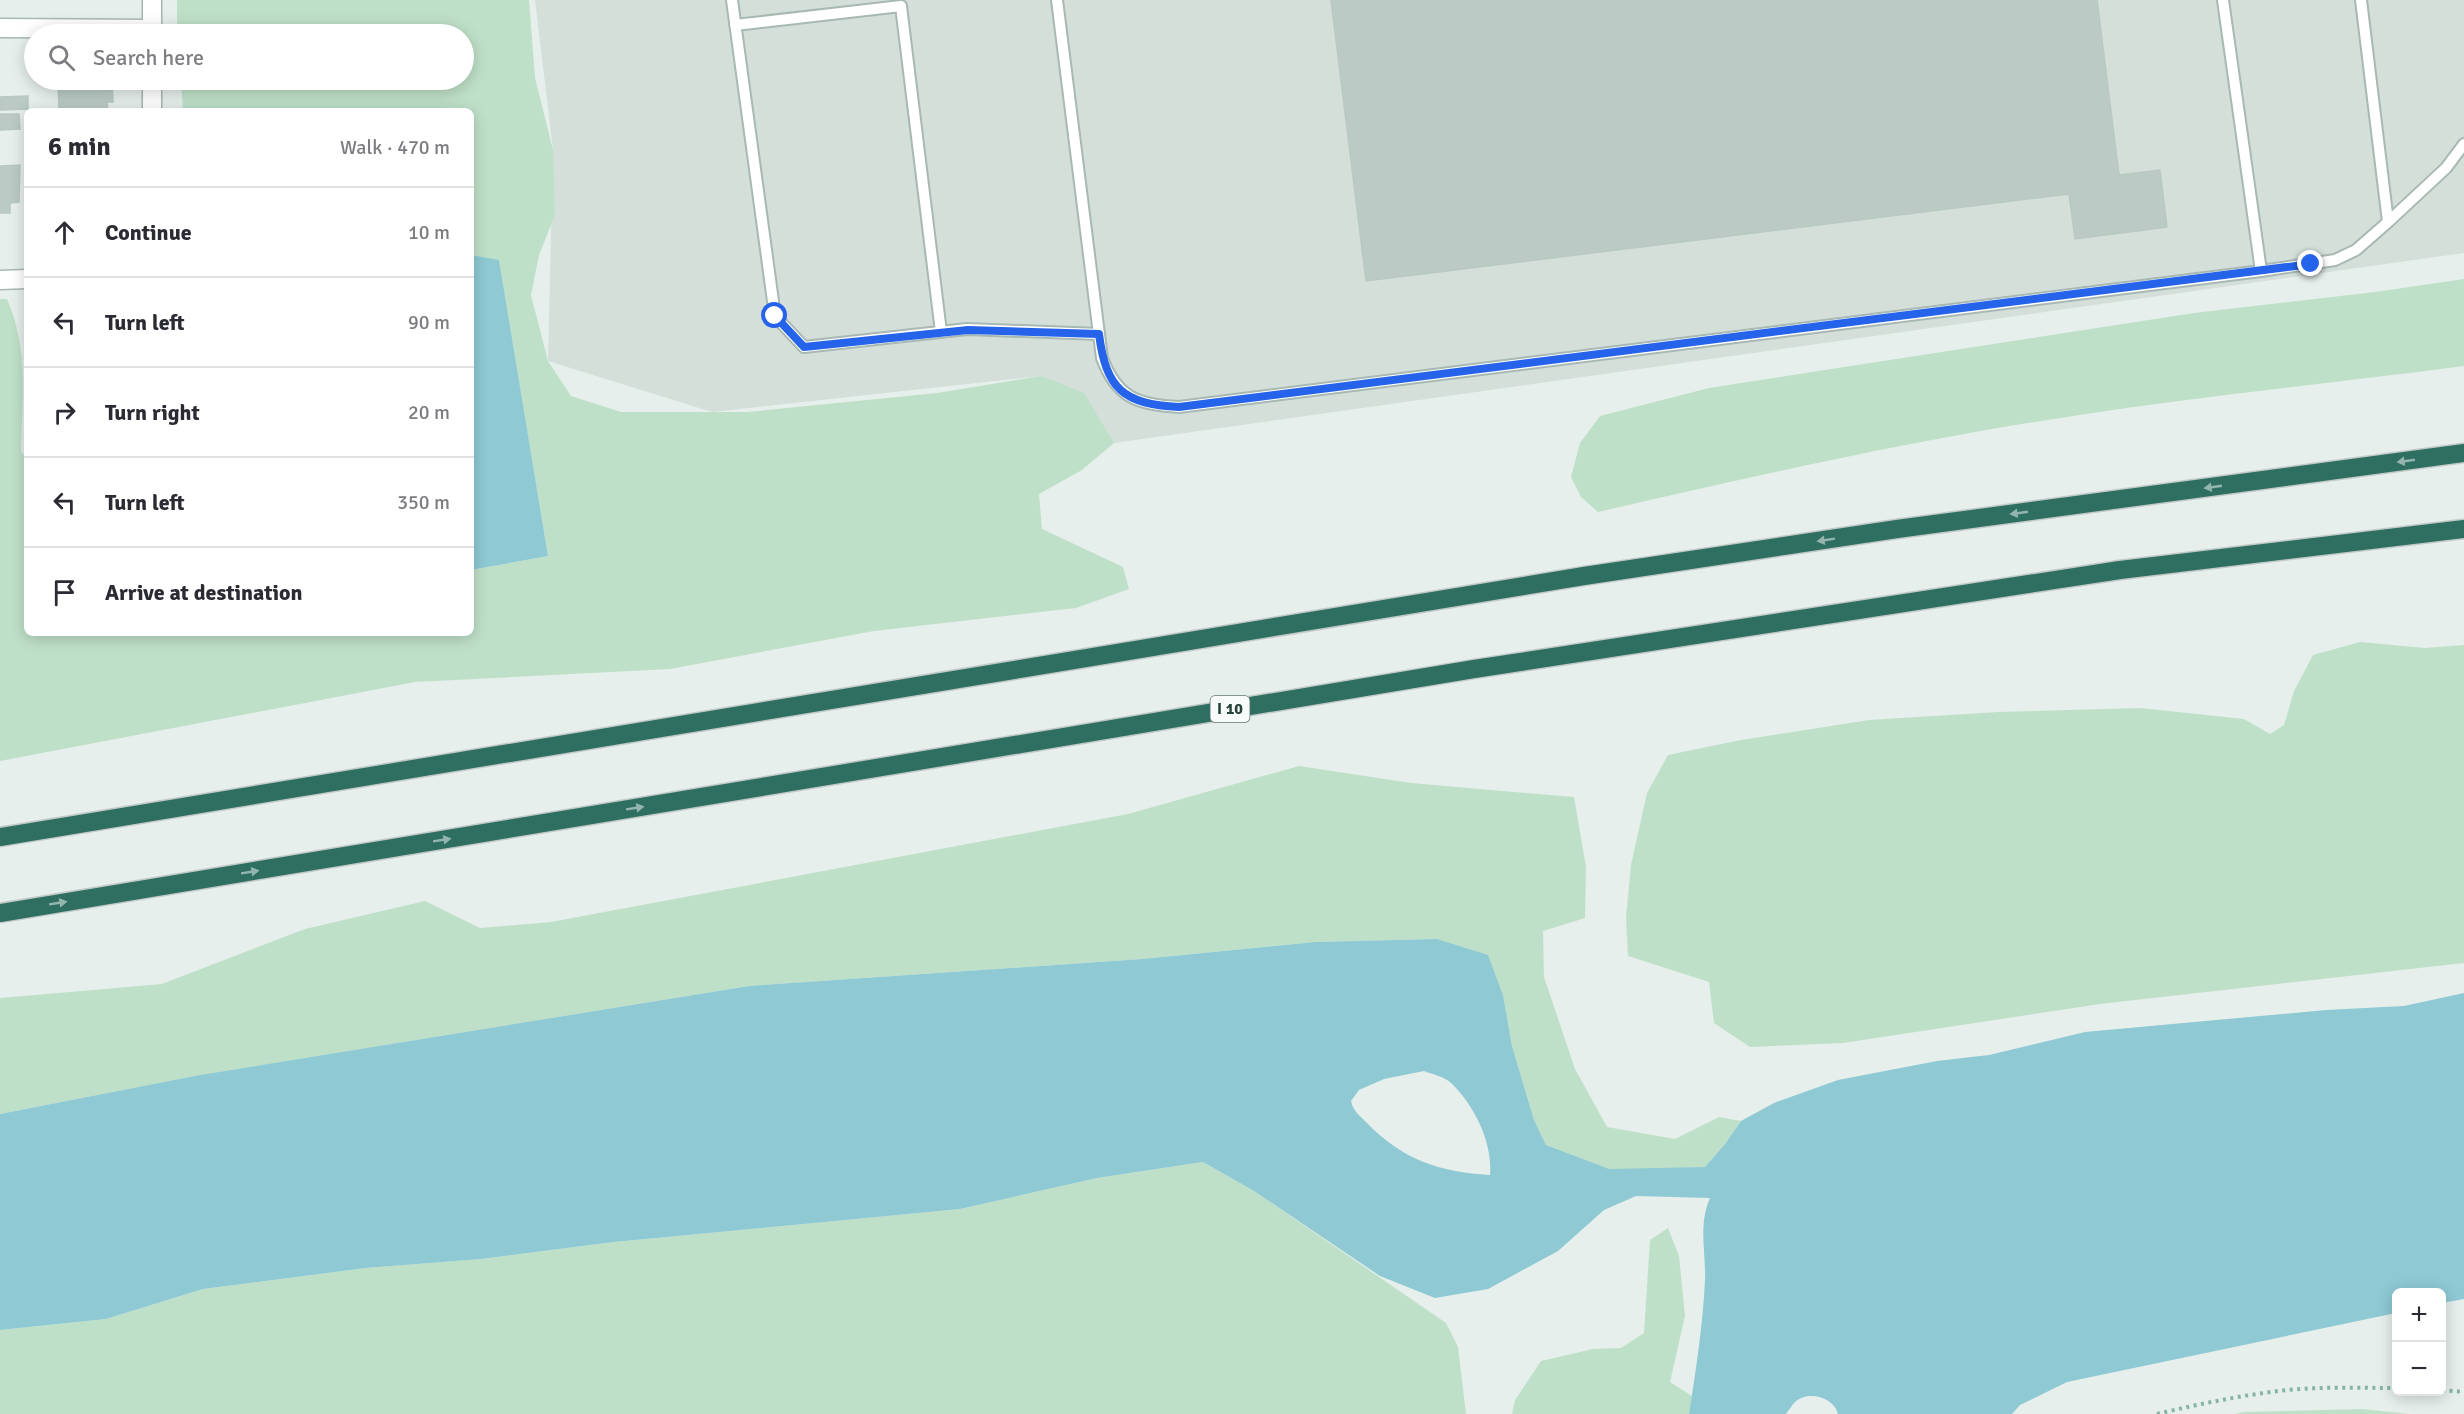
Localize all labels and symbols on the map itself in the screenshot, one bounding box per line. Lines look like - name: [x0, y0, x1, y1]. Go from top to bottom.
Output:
- route end: [2297, 250, 2323, 276]
- route start: [761, 302, 787, 328]
- one-way arrow: [2396, 456, 2415, 466]
- one-way arrow: [2203, 482, 2222, 491]
- one-way arrow: [2010, 508, 2029, 517]
- one-way arrow: [1817, 535, 1836, 544]
- road number: I 10: [1210, 696, 1250, 722]
- one-way arrow: [625, 803, 644, 812]
- one-way arrow: [433, 835, 452, 844]
- one-way arrow: [241, 867, 260, 876]
- one-way arrow: [48, 899, 67, 908]

